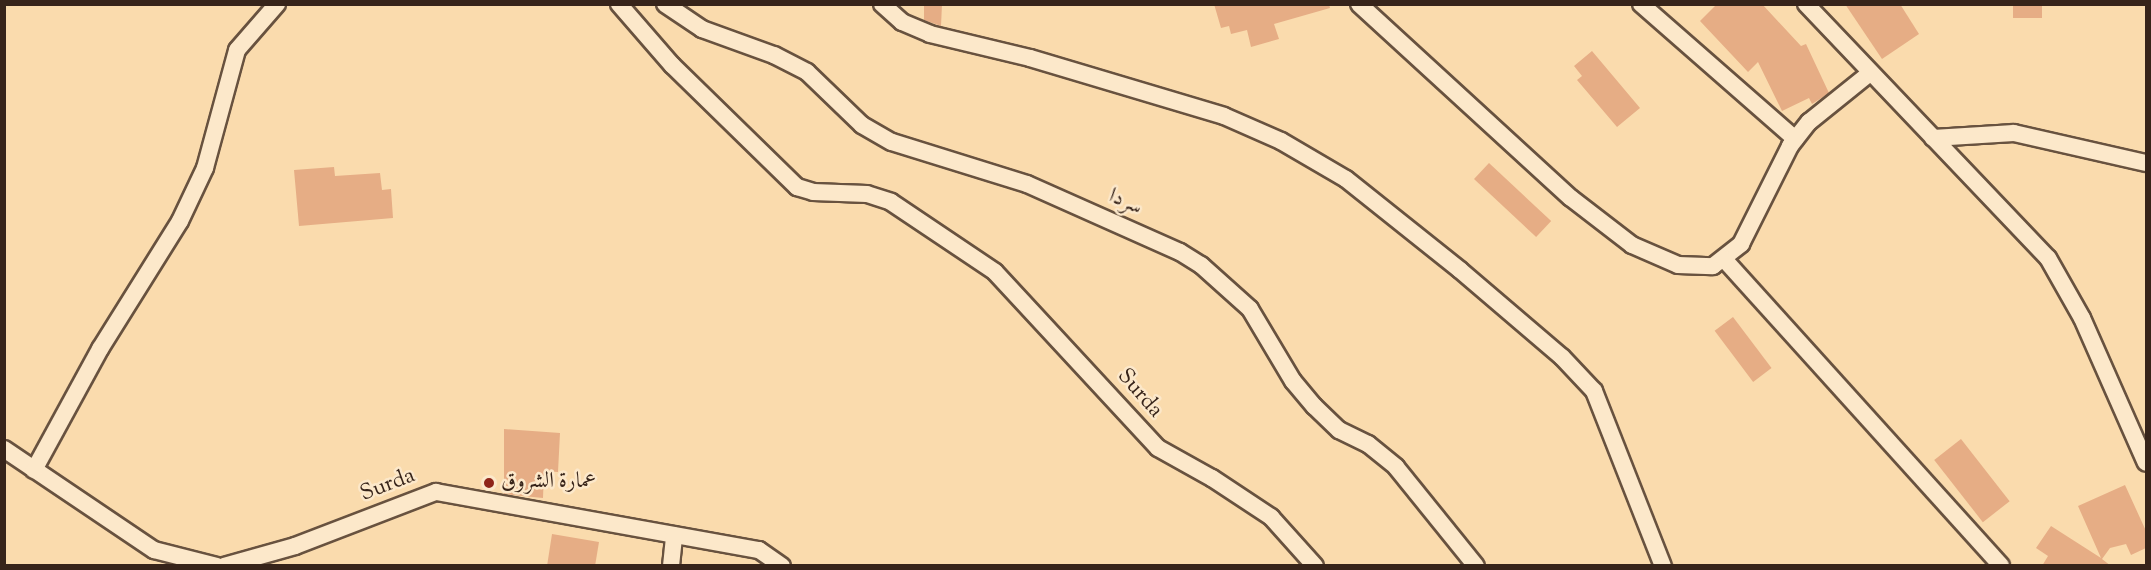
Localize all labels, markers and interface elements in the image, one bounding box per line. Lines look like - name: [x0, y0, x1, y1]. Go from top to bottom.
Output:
- street label: سردا: [1104, 184, 1146, 222]
- street label: Surda: [1110, 364, 1168, 424]
- street label: Surda: [357, 464, 419, 508]
- place label: عمارة الشروق: [501, 470, 596, 496]
- marker: عمارة الشروق: [482, 476, 496, 490]

